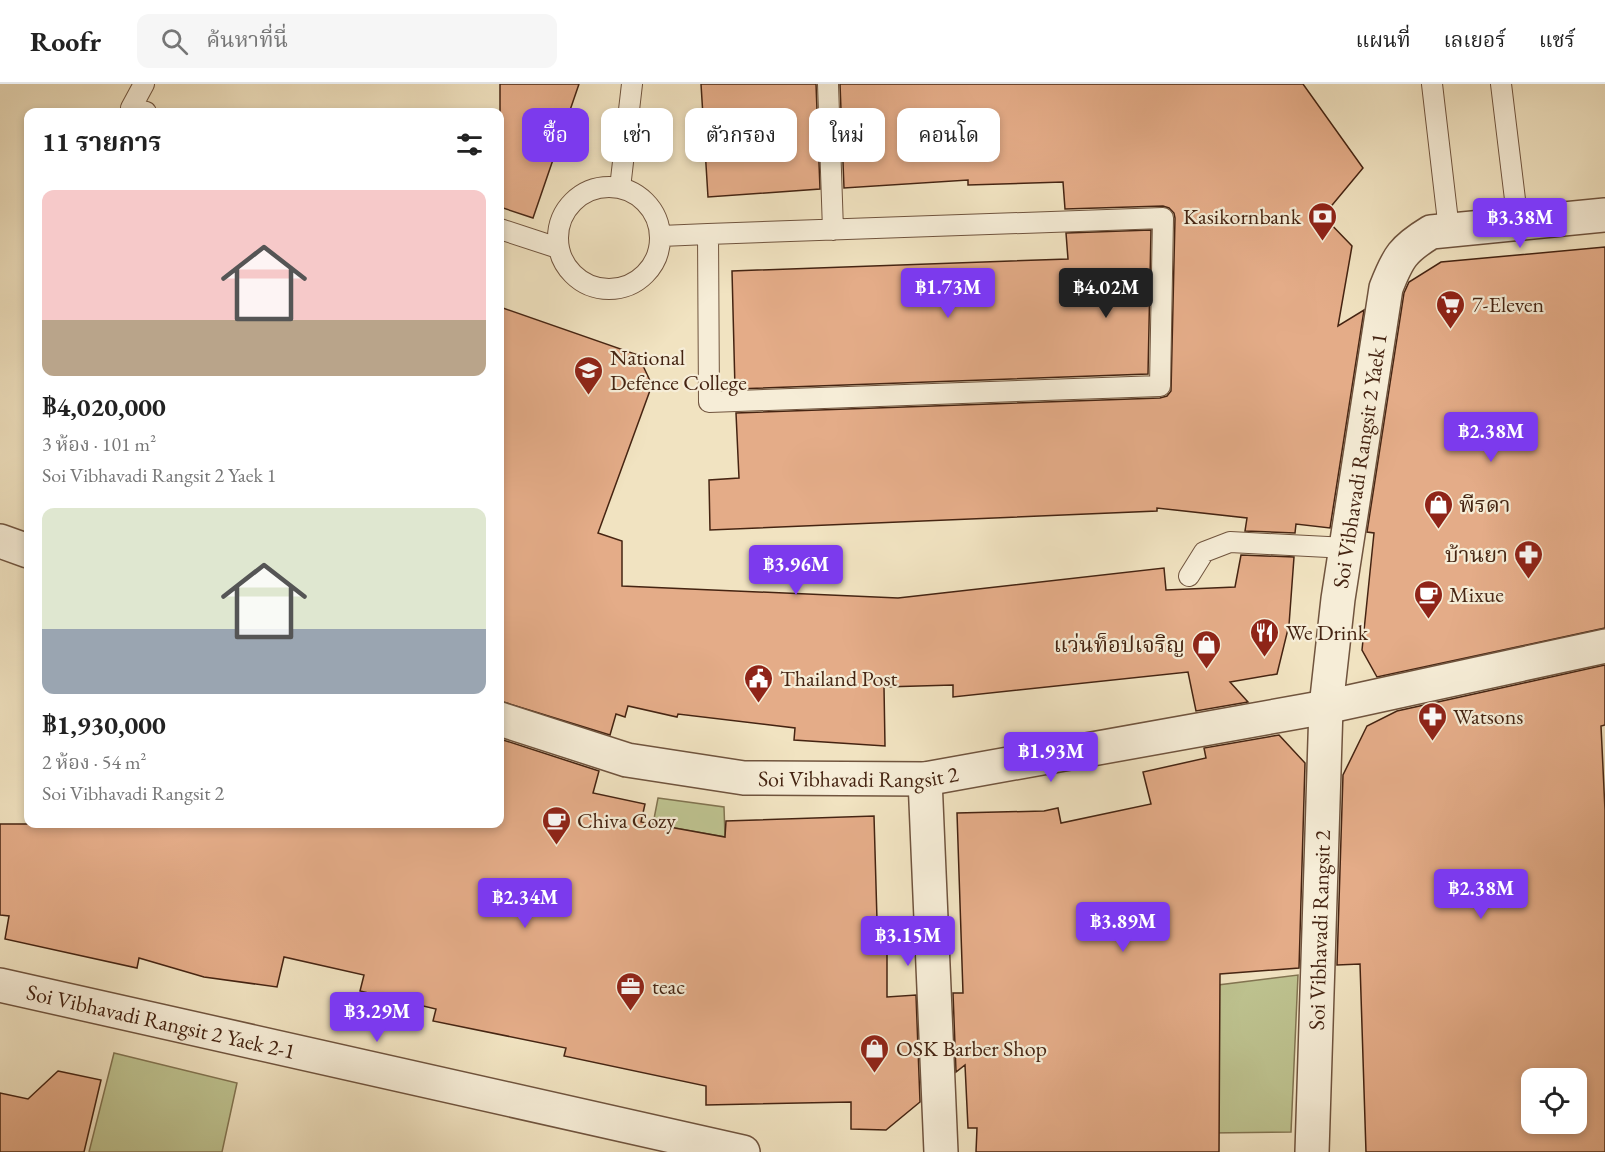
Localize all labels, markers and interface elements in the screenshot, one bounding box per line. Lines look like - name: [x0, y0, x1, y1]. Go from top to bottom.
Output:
- search box: [137, 14, 557, 68]
- text: Roofr: [30, 23, 101, 59]
- icon: search: [158, 25, 191, 58]
- text: ค้นหาที่นี่: [206, 25, 288, 54]
- text: แผนที่: [1356, 26, 1411, 53]
- text: เลเยอร์: [1444, 26, 1506, 53]
- text: แชร์: [1539, 26, 1575, 53]
- chip: ซื้อ: [522, 108, 589, 162]
- chip: เช่า: [601, 108, 673, 162]
- chip: ตัวกรอง: [685, 108, 797, 162]
- chip: ใหม่: [809, 108, 885, 162]
- chip: คอนโด: [897, 108, 1000, 162]
- text: 11 รายการ: [42, 125, 161, 159]
- icon: filters: [453, 128, 486, 161]
- pin: ฿3.38M: [1471, 198, 1569, 249]
- bank icon: Kasikornbank: [1306, 200, 1338, 242]
- place label: Kasikornbank: [1183, 202, 1302, 231]
- text: ฿3.38M: [1487, 204, 1553, 230]
- icon: home: [210, 229, 318, 337]
- pin: ฿1.73M: [899, 268, 997, 319]
- pin: ฿4.02M: [1057, 268, 1155, 319]
- text: ฿1.73M: [915, 274, 981, 300]
- text: ฿4.02M: [1073, 274, 1139, 300]
- supermarket icon: 7-Eleven: [1435, 288, 1467, 330]
- place label: 7-Eleven: [1472, 290, 1545, 319]
- street label: Soi Vibhavadi Rangsit 2 Yaek 1: [1325, 331, 1393, 590]
- place label: National Defence College: [610, 343, 747, 397]
- school or university icon: National Defence College: [573, 354, 605, 396]
- text: ฿4,020,000: [42, 390, 166, 424]
- pin: ฿2.38M: [1442, 412, 1540, 463]
- text: ฿2.38M: [1458, 418, 1524, 444]
- text: 3 ห้อง · 101 m²: [42, 431, 156, 457]
- text: Soi Vibhavadi Rangsit 2 Yaek 1: [42, 462, 276, 488]
- shop icon: พีรดา: [1422, 488, 1454, 530]
- place label: พีรดา: [1459, 490, 1511, 519]
- pharmacy icon: บ้านยา: [1513, 538, 1545, 580]
- place label: บ้านยา: [1445, 540, 1508, 569]
- pin: ฿3.96M: [747, 545, 845, 596]
- icon: home: [210, 547, 318, 655]
- text: ฿3.96M: [763, 551, 829, 577]
- cafe icon: Mixue: [1412, 578, 1444, 620]
- place label: Mixue: [1449, 580, 1504, 609]
- restaurant icon: We Drink: [1249, 616, 1281, 658]
- place label: We Drink: [1286, 618, 1369, 647]
- shop icon: แว่นท็อปเจริญ: [1190, 628, 1222, 670]
- place label: แว่นท็อปเจริญ: [1053, 630, 1185, 659]
- public building icon: Thailand Post: [743, 662, 775, 704]
- place label: Thailand Post: [780, 664, 897, 693]
- pharmacy icon: Watsons: [1416, 700, 1448, 742]
- place label: Watsons: [1453, 702, 1523, 731]
- text: ฿1,930,000: [42, 708, 166, 742]
- pin: ฿1.93M: [1002, 732, 1100, 783]
- text: ฿1.93M: [1018, 738, 1084, 764]
- text: 2 ห้อง · 54 m²: [42, 749, 147, 775]
- street label: Soi Vibhavadi Rangsit 2: [758, 759, 961, 793]
- text: Soi Vibhavadi Rangsit 2: [42, 780, 224, 806]
- cafe icon: Chiva Cozy: [540, 804, 572, 846]
- place label: Chiva Cozy: [577, 806, 676, 835]
- street label: Soi Vibhavadi Rangsit 2: [1301, 829, 1337, 1031]
- pin: ฿2.38M: [1432, 869, 1530, 920]
- text: ฿2.38M: [1448, 875, 1514, 901]
- pin: ฿2.34M: [476, 878, 574, 929]
- text: ฿2.34M: [492, 884, 558, 910]
- pin: ฿3.89M: [1074, 902, 1172, 953]
- text: ฿3.89M: [1090, 908, 1156, 934]
- pin: ฿3.15M: [859, 916, 957, 967]
- text: ฿3.15M: [875, 922, 941, 948]
- office icon: teac: [615, 970, 647, 1012]
- place label: teac: [652, 972, 685, 1001]
- street label: Soi Vibhavadi Rangsit 2 Yaek 2-1: [24, 977, 298, 1065]
- pin: ฿3.29M: [328, 992, 426, 1043]
- text: ฿3.29M: [344, 998, 410, 1024]
- shop icon: OSK Barber Shop: [859, 1032, 891, 1074]
- place label: OSK Barber Shop: [896, 1034, 1047, 1063]
- map controls: [1521, 1068, 1587, 1134]
- button: locate: [1521, 1068, 1587, 1134]

